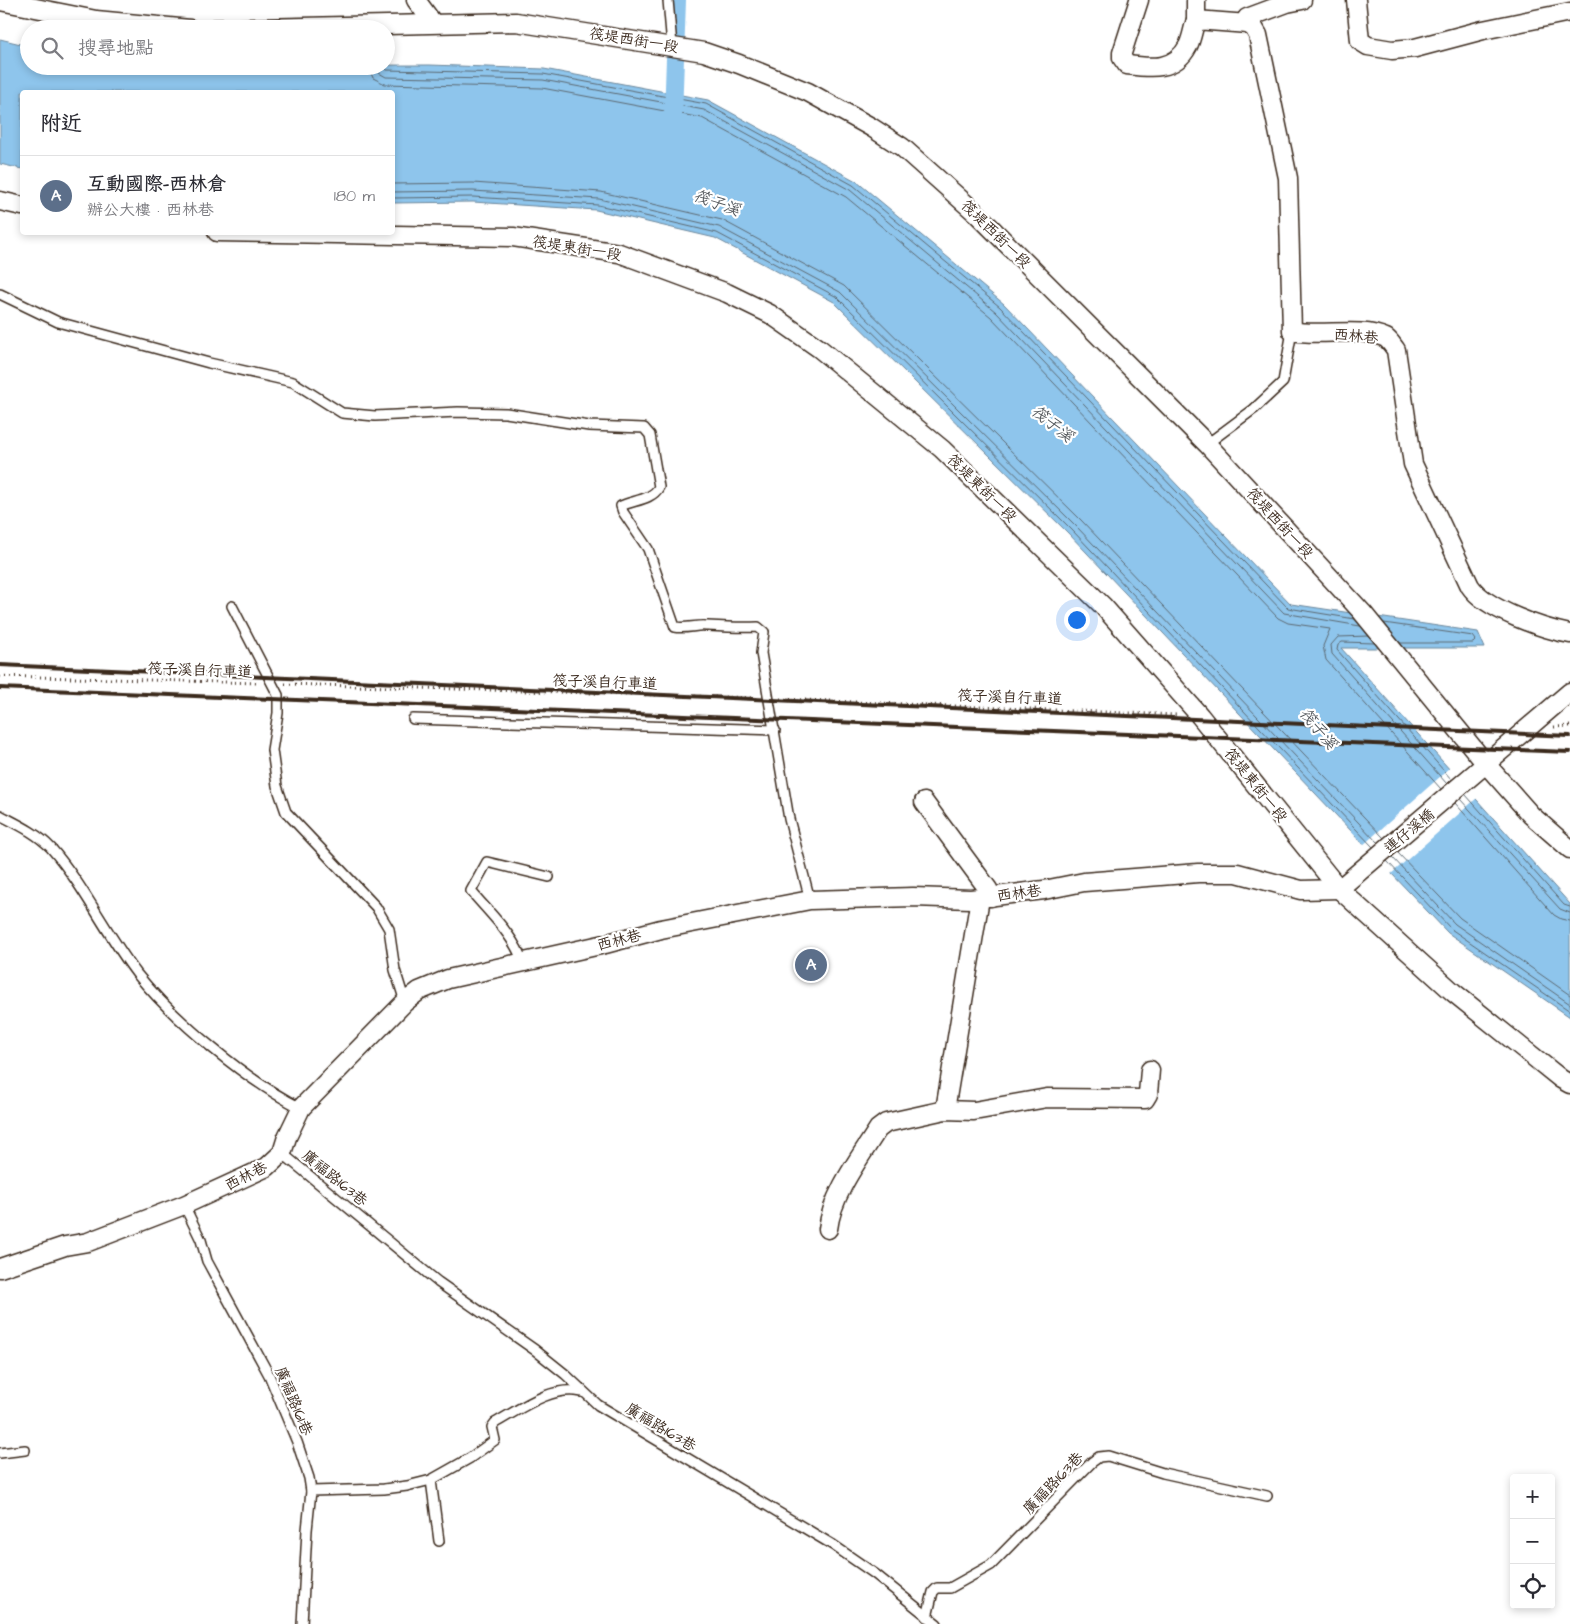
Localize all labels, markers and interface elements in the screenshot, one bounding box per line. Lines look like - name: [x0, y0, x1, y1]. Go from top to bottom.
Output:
- search box: [20, 20, 395, 75]
- street label: 筏堤西街一段: [588, 23, 680, 58]
- icon: search: [38, 34, 66, 62]
- text: 搜尋地點: [78, 35, 154, 62]
- text: 附近: [40, 109, 82, 138]
- text: 互動國際-西林倉: [87, 171, 226, 198]
- water label: 筏子溪: [690, 184, 744, 222]
- text: A: [51, 185, 61, 207]
- text: 180 m: [334, 185, 375, 207]
- street label: 筏堤西街一段: [956, 196, 1035, 273]
- text: 辦公大樓 · 西林巷: [87, 199, 214, 221]
- street label: 筏堤東街一段: [531, 231, 623, 266]
- street label: 西林巷: [1333, 324, 1379, 349]
- water label: 筏子溪: [1027, 400, 1079, 448]
- street label: 筏堤東街一段: [942, 450, 1021, 527]
- street label: 筏堤西街一段: [1241, 483, 1318, 563]
- your location: [1064, 607, 1090, 633]
- street label: 筏子溪自行車道: [147, 658, 253, 683]
- street label: 筏子溪自行車道: [552, 670, 658, 695]
- street label: 筏子溪自行車道: [957, 685, 1063, 710]
- water label: 筏子溪: [1294, 703, 1343, 755]
- street label: 筏堤東街一段: [1219, 744, 1292, 827]
- street label: 連仔溪橋: [1380, 804, 1439, 859]
- street label: 西林巷: [995, 880, 1043, 907]
- street label: 西林巷: [595, 925, 644, 956]
- pin: A: [795, 946, 827, 984]
- street label: 廣福路163巷: [297, 1145, 372, 1211]
- street label: 西林巷: [221, 1157, 271, 1196]
- street label: 廣福路161巷: [270, 1363, 318, 1439]
- street label: 廣福路163巷: [621, 1398, 700, 1457]
- street label: 廣福路163巷: [1018, 1448, 1088, 1519]
- map controls: [1510, 1474, 1555, 1609]
- button: +: [1510, 1474, 1555, 1519]
- button: −: [1510, 1519, 1555, 1564]
- button: locate: [1510, 1564, 1555, 1609]

